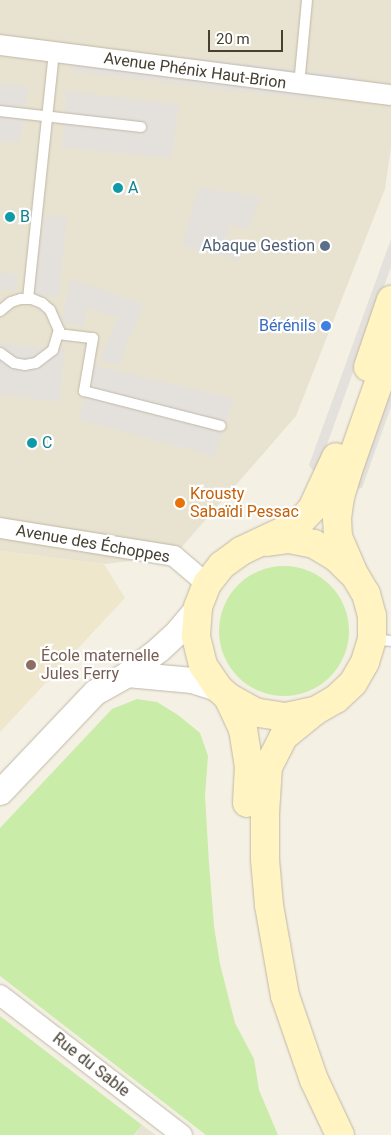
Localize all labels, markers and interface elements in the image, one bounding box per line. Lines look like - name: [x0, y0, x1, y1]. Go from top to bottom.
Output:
- scale bar: [211, 20, 286, 52]
- text: 20 m: [216, 30, 250, 48]
- street label: Avenue Phénix Haut-Brion: [102, 49, 288, 93]
- place label: A: [128, 178, 138, 198]
- marker: A: [112, 182, 124, 194]
- place label: B: [20, 207, 30, 227]
- marker: B: [4, 211, 16, 223]
- place label: Abaque Gestion: [202, 236, 315, 256]
- marker: Abaque Gestion: [319, 240, 331, 252]
- place label: Bérénils: [259, 316, 316, 336]
- marker: Bérénils: [320, 320, 332, 332]
- place label: C: [42, 433, 52, 453]
- marker: C: [26, 437, 38, 449]
- place label: Krousty Sabaïdi Pessac: [190, 484, 299, 522]
- marker: Krousty Sabaïdi Pessac: [174, 497, 186, 509]
- street label: Avenue des Échoppes: [15, 521, 171, 567]
- place label: École maternelle Jules Ferry: [41, 646, 159, 684]
- marker: École maternelle Jules Ferry: [25, 659, 37, 671]
- street label: Rue du Sable: [49, 1029, 133, 1101]

